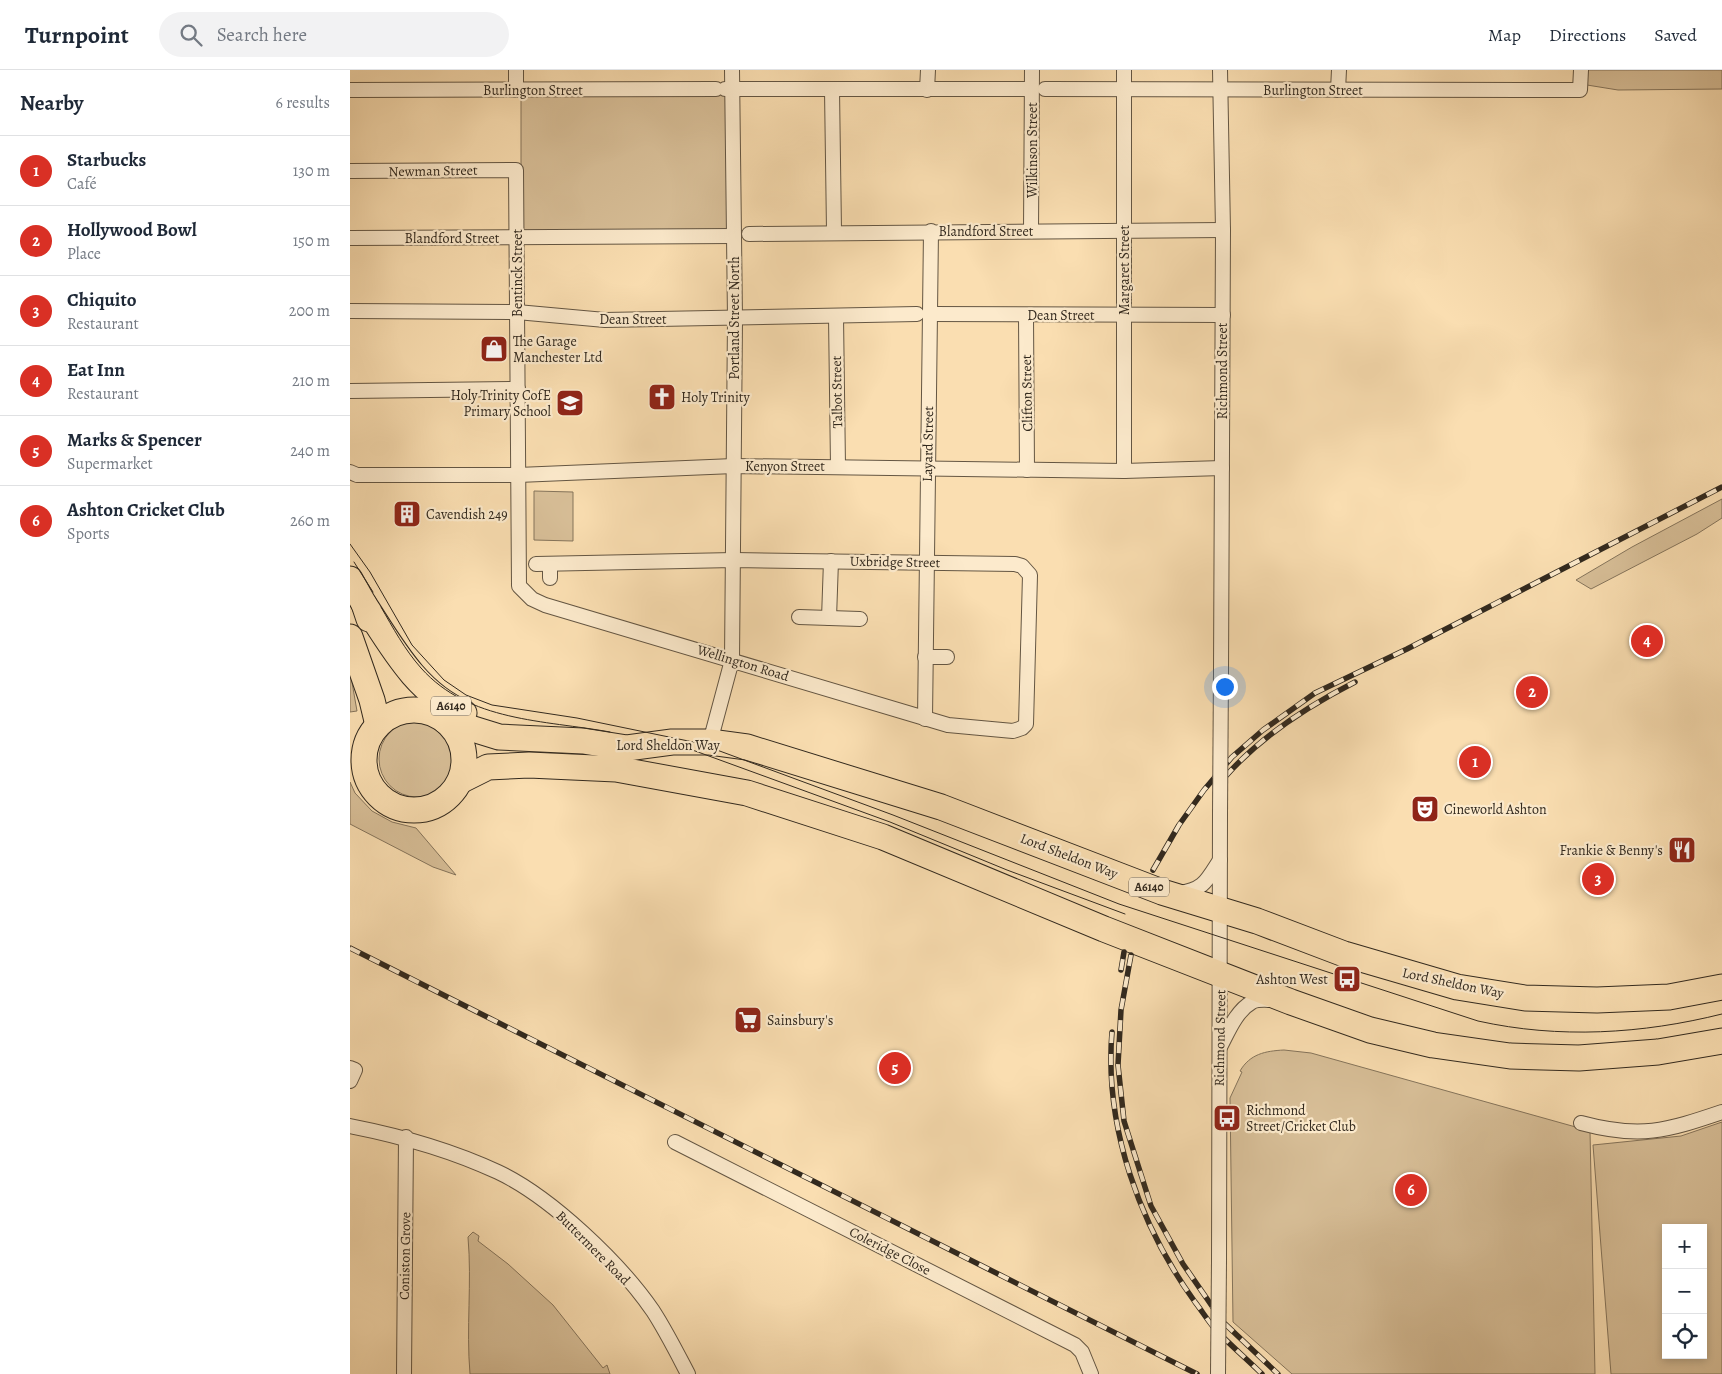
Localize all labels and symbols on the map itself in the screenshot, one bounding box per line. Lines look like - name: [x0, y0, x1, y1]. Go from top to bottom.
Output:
- street label: Burlington Street: [483, 81, 583, 100]
- street label: Burlington Street: [1263, 81, 1363, 100]
- street label: Wilkinson Street: [1023, 102, 1042, 199]
- street label: Newman Street: [388, 161, 478, 181]
- street label: Blandford Street: [939, 222, 1034, 241]
- street label: Margaret Street: [1115, 224, 1134, 315]
- street label: Bentinck Street: [508, 228, 527, 317]
- street label: Blandford Street: [405, 229, 500, 248]
- street label: Portland Street North: [725, 256, 744, 380]
- street label: Dean Street: [1027, 306, 1095, 325]
- street label: Dean Street: [599, 310, 667, 329]
- street label: Richmond Street: [1213, 322, 1232, 419]
- place label: The Garage Manchester Ltd: [513, 332, 603, 367]
- shop icon: The Garage Manchester Ltd: [479, 334, 509, 364]
- street label: Clifton Street: [1017, 354, 1037, 432]
- street label: Talbot Street: [827, 355, 847, 429]
- church icon: Holy Trinity: [647, 382, 677, 412]
- place label: Holy Trinity CofE Primary School: [450, 386, 552, 421]
- school or university icon: Holy Trinity CofE Primary School: [555, 388, 585, 418]
- place label: Holy Trinity: [681, 388, 750, 407]
- street label: Layard Street: [918, 406, 938, 482]
- street label: Kenyon Street: [745, 457, 825, 476]
- building icon: Cavendish 249: [392, 499, 422, 529]
- place label: Cavendish 249: [426, 505, 508, 524]
- street label: Uxbridge Street: [850, 552, 941, 572]
- pin: 4: [1631, 622, 1663, 660]
- street label: Wellington Road: [694, 640, 792, 686]
- pin: 2: [1516, 673, 1548, 711]
- your location: [1212, 674, 1238, 700]
- road number: A6140: [431, 696, 471, 716]
- street label: Lord Sheldon Way: [616, 736, 720, 755]
- pin: 1: [1459, 743, 1491, 781]
- theatre icon: Cineworld Ashton: [1410, 794, 1440, 824]
- place label: Cineworld Ashton: [1444, 800, 1547, 819]
- street label: Lord Sheldon Way: [1017, 829, 1121, 884]
- restaurant icon: Frankie & Benny's: [1667, 835, 1697, 865]
- place label: Frankie & Benny's: [1559, 841, 1663, 860]
- pin: 3: [1582, 860, 1614, 898]
- road number: A6140: [1129, 878, 1169, 896]
- street label: Lord Sheldon Way: [1400, 963, 1506, 1003]
- bus stop icon: Ashton West: [1332, 964, 1362, 994]
- place label: Ashton West: [1255, 970, 1328, 989]
- street label: Richmond Street: [1210, 989, 1230, 1087]
- supermarket icon: Sainsbury's: [733, 1005, 763, 1035]
- place label: Sainsbury's: [767, 1011, 833, 1030]
- pin: 5: [879, 1049, 911, 1087]
- place label: Richmond Street/Cricket Club: [1246, 1101, 1356, 1136]
- bus stop icon: Richmond Street/Cricket Club: [1212, 1103, 1242, 1133]
- pin: 6: [1395, 1171, 1427, 1209]
- street label: Buttermere Road: [552, 1207, 635, 1290]
- street label: Coniston Grove: [395, 1212, 415, 1300]
- street label: Coleridge Close: [846, 1222, 934, 1280]

